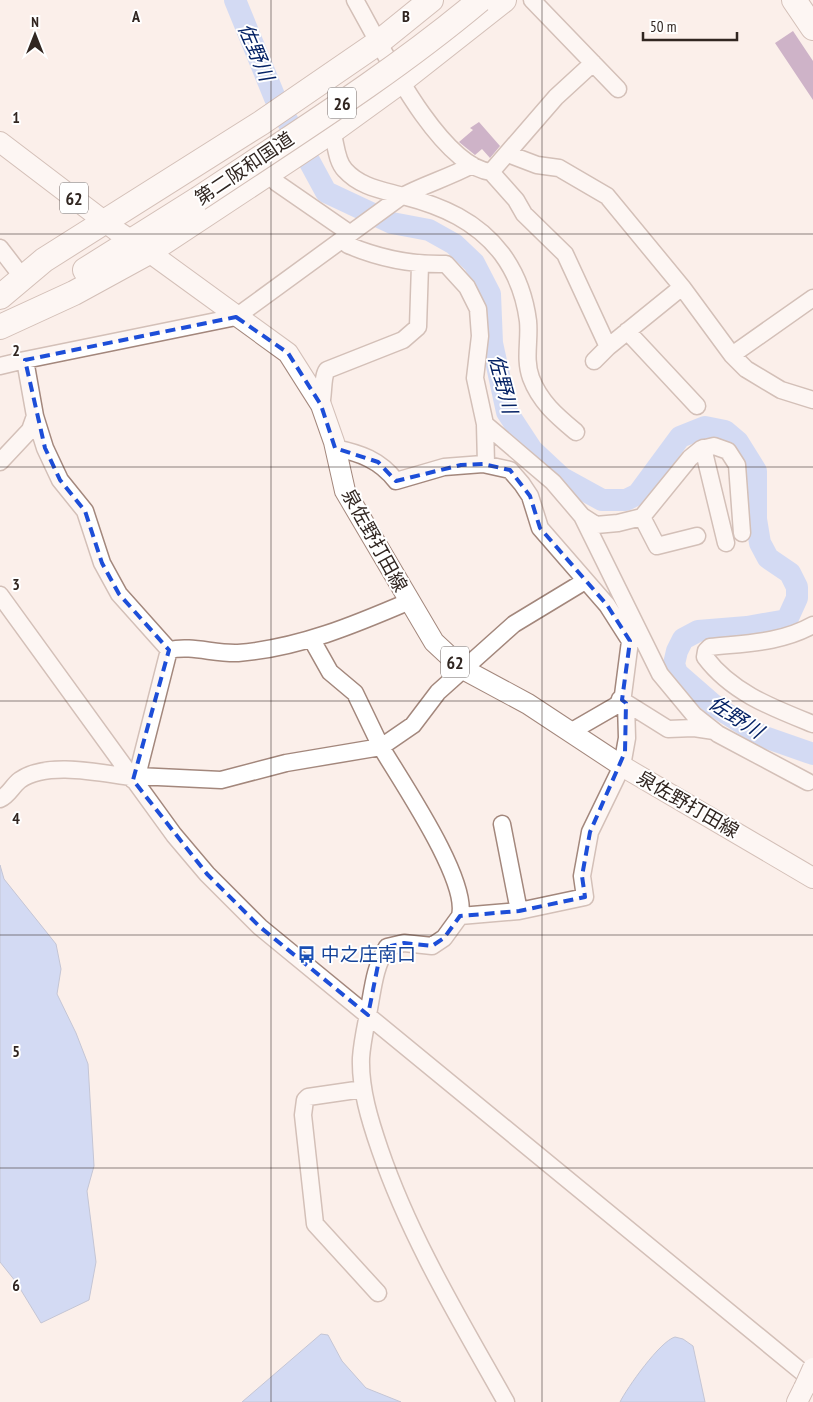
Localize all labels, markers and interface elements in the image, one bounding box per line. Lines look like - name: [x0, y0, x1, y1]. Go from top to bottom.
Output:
- text: A: [131, 6, 141, 26]
- text: B: [402, 6, 410, 26]
- north arrow: [10, 10, 60, 60]
- scale bar: [643, 10, 737, 42]
- text: N: [31, 13, 39, 31]
- text: 50 m: [650, 17, 676, 36]
- water label: 佐野川: [232, 19, 280, 87]
- road number: 26: [328, 88, 356, 119]
- text: 1: [12, 107, 20, 127]
- street label: 第二阪和国道: [190, 126, 298, 210]
- road number: 62: [60, 182, 88, 214]
- text: 2: [12, 340, 20, 360]
- water label: 佐野川: [483, 352, 524, 418]
- street label: 泉佐野打田線: [337, 484, 413, 596]
- text: 3: [12, 574, 20, 594]
- road number: 62: [441, 646, 469, 678]
- water label: 佐野川: [704, 690, 770, 745]
- street label: 泉佐野打田線: [633, 765, 743, 843]
- text: 4: [12, 808, 20, 828]
- place label: 中之庄南口: [321, 942, 416, 966]
- bus stop icon: 中之庄南口: [297, 944, 317, 964]
- text: 5: [12, 1041, 20, 1061]
- text: 6: [12, 1275, 20, 1295]

